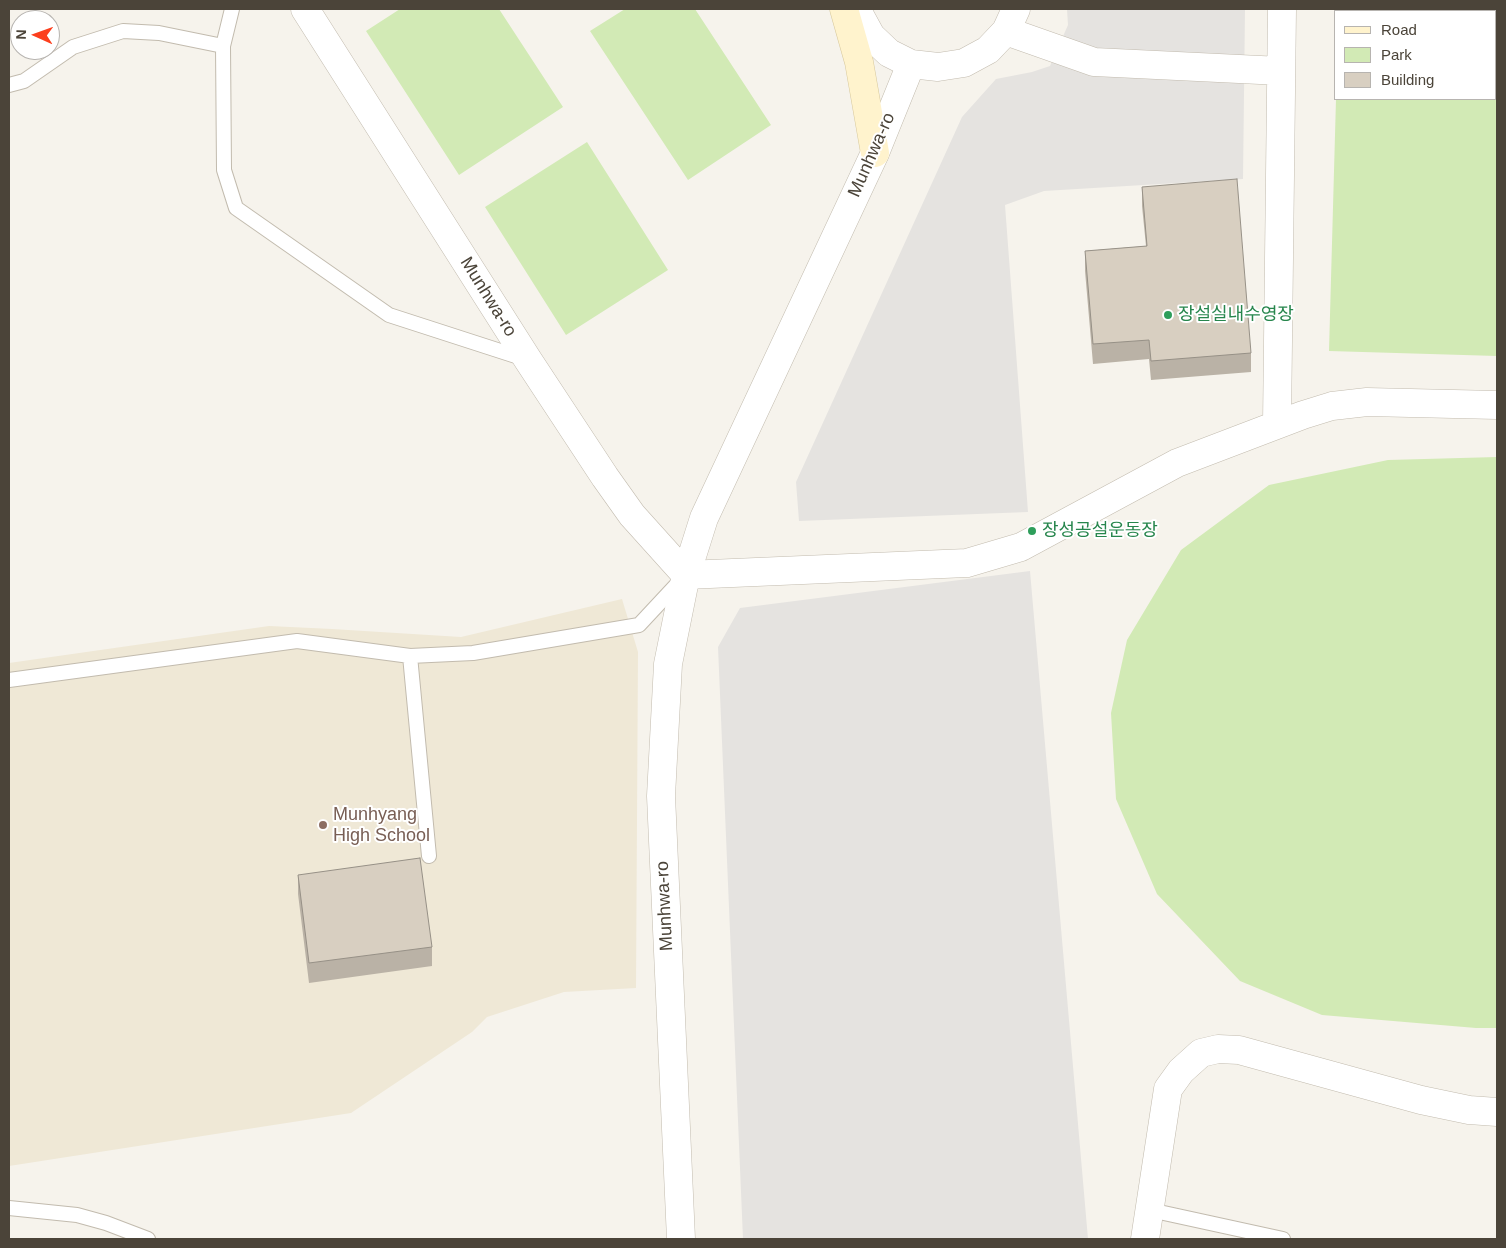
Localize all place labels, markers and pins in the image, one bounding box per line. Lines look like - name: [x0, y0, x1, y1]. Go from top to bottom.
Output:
- place label: 장설실내수영장: [1178, 304, 1294, 326]
- marker: 장설실내수영장: [1162, 309, 1174, 321]
- place label: 장성공설운동장: [1042, 520, 1158, 542]
- marker: 장성공설운동장: [1026, 525, 1038, 537]
- place label: Munhyang High School: [333, 804, 430, 846]
- marker: Munhyang High School: [317, 819, 329, 831]

